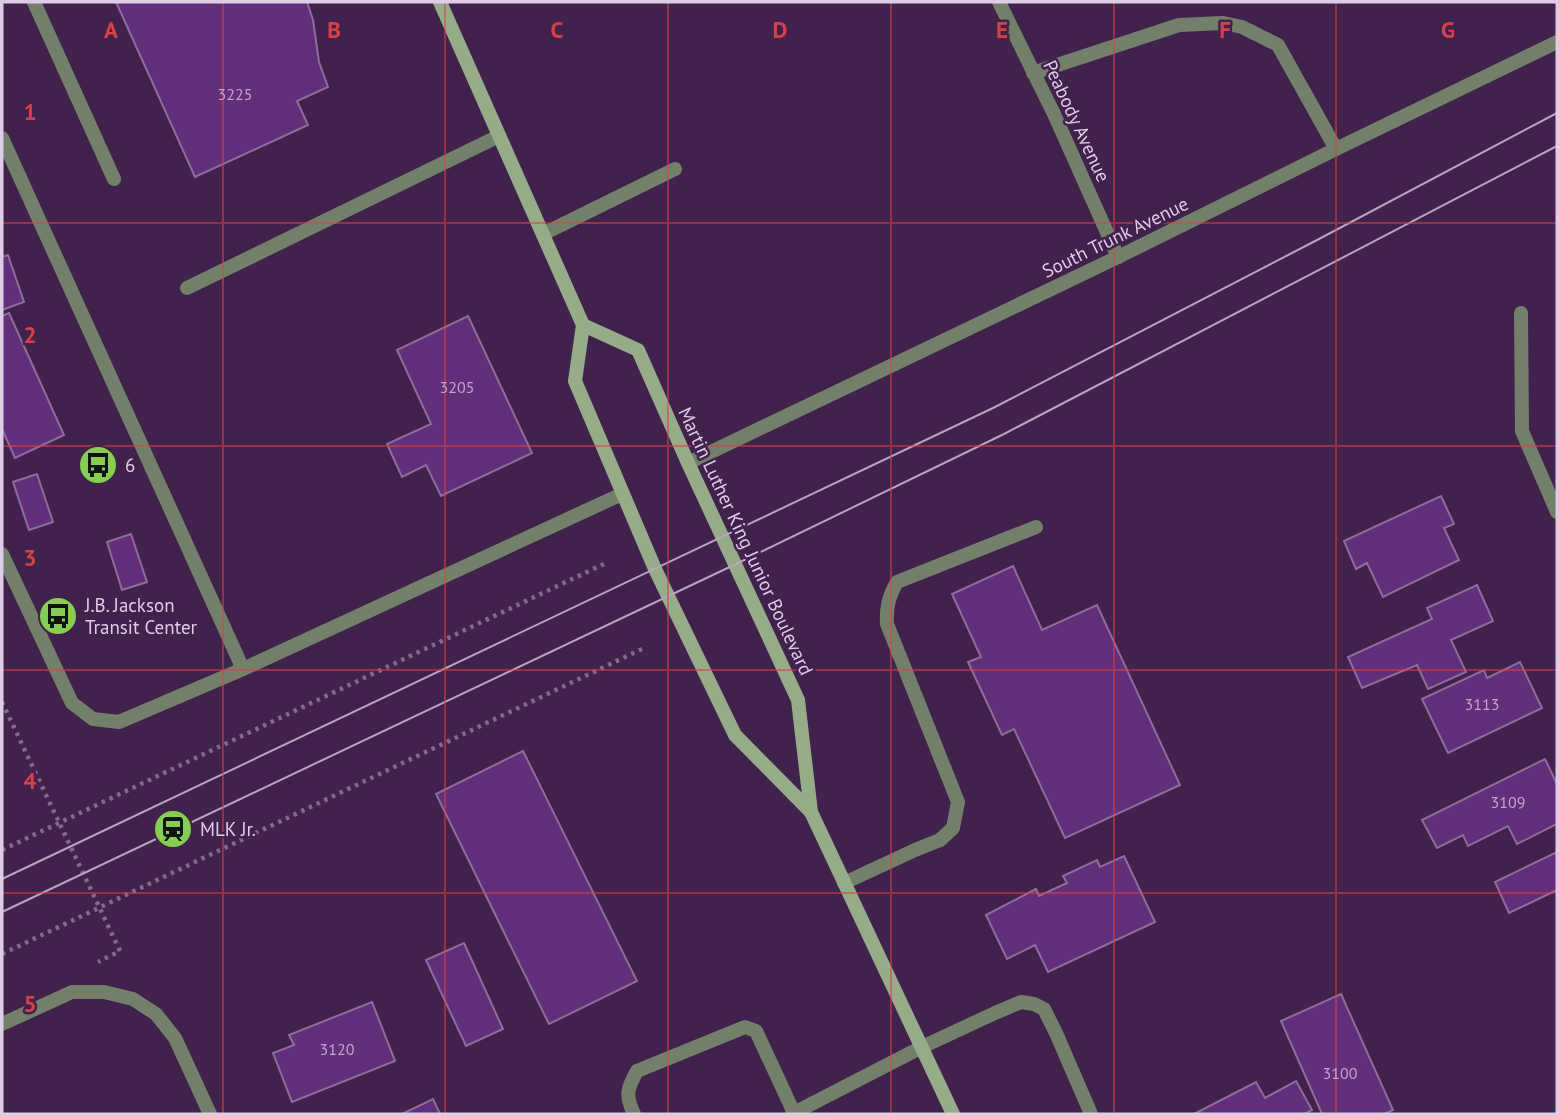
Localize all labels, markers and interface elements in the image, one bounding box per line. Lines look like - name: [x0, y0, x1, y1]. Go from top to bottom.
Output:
- text: A: [104, 15, 118, 44]
- text: B: [327, 15, 341, 44]
- text: C: [551, 15, 564, 44]
- text: D: [773, 15, 787, 44]
- text: E: [996, 15, 1008, 44]
- text: F: [1219, 15, 1231, 44]
- text: G: [1441, 15, 1455, 44]
- street label: Peabody Avenue: [1038, 56, 1116, 186]
- house number: 3225: [218, 84, 252, 104]
- text: 1: [23, 97, 37, 126]
- street label: South Trunk Avenue: [1038, 191, 1192, 283]
- text: 2: [23, 320, 37, 349]
- house number: 3205: [440, 377, 474, 397]
- street label: Martin Luther King Junior Boulevard: [673, 403, 819, 679]
- bus stop icon: 6: [77, 444, 119, 486]
- place label: 6: [125, 453, 135, 477]
- text: 3: [23, 543, 37, 572]
- place label: J.B. Jackson Transit Center: [84, 593, 198, 639]
- bus stop icon: J.B. Jackson Transit Center: [37, 595, 79, 637]
- house number: 3113: [1465, 694, 1499, 714]
- text: 4: [23, 766, 37, 795]
- house number: 3109: [1491, 792, 1525, 812]
- station icon: MLK Jr.: [152, 808, 194, 850]
- place label: MLK Jr.: [200, 817, 256, 841]
- text: 5: [23, 989, 37, 1018]
- house number: 3120: [320, 1039, 355, 1059]
- house number: 3100: [1323, 1063, 1358, 1083]

